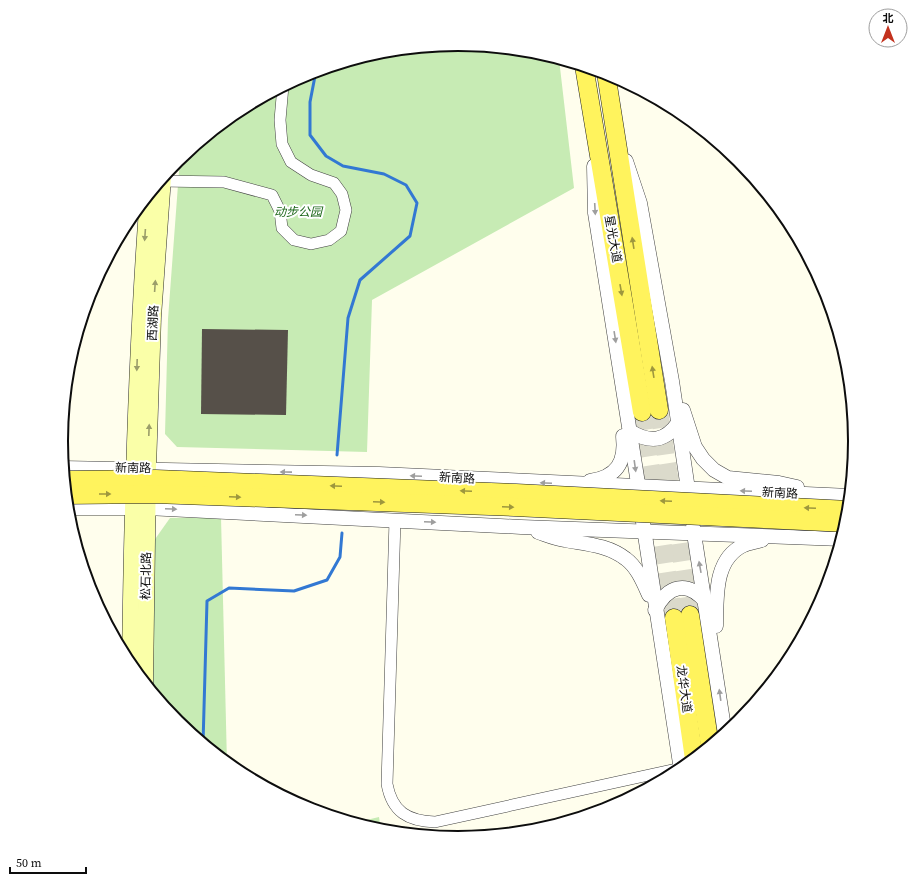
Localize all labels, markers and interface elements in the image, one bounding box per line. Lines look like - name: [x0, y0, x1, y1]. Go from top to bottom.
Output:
- north arrow: [868, 8, 908, 48]
- text: 北: [883, 11, 894, 26]
- one-way arrow: [592, 203, 599, 215]
- park label: 动步公园: [274, 204, 324, 220]
- street label: 星光大道: [601, 214, 625, 264]
- one-way arrow: [141, 229, 148, 241]
- one-way arrow: [630, 237, 636, 249]
- one-way arrow: [151, 280, 158, 292]
- one-way arrow: [618, 284, 624, 296]
- street label: 西湖路: [144, 305, 162, 341]
- one-way arrow: [612, 331, 618, 343]
- one-way arrow: [134, 359, 140, 372]
- one-way arrow: [650, 366, 656, 378]
- one-way arrow: [146, 423, 152, 436]
- one-way arrow: [632, 459, 638, 472]
- street label: 新南路: [115, 460, 151, 476]
- one-way arrow: [279, 469, 292, 475]
- street label: 新南路: [439, 469, 475, 487]
- one-way arrow: [410, 473, 422, 480]
- one-way arrow: [540, 479, 552, 486]
- one-way arrow: [329, 483, 342, 489]
- street label: 新南路: [762, 484, 798, 502]
- one-way arrow: [459, 488, 472, 494]
- one-way arrow: [739, 488, 752, 494]
- one-way arrow: [99, 491, 112, 497]
- one-way arrow: [229, 493, 241, 500]
- one-way arrow: [660, 497, 672, 504]
- one-way arrow: [373, 499, 386, 505]
- one-way arrow: [502, 503, 514, 510]
- one-way arrow: [165, 505, 177, 512]
- one-way arrow: [803, 505, 816, 511]
- one-way arrow: [295, 512, 307, 519]
- one-way arrow: [424, 518, 436, 525]
- street label: 松石北路: [138, 552, 154, 600]
- one-way arrow: [697, 561, 703, 573]
- street label: 龙华大道: [673, 664, 695, 714]
- one-way arrow: [717, 689, 723, 701]
- scale bar: [10, 849, 86, 875]
- text: 50 m: [16, 855, 42, 871]

